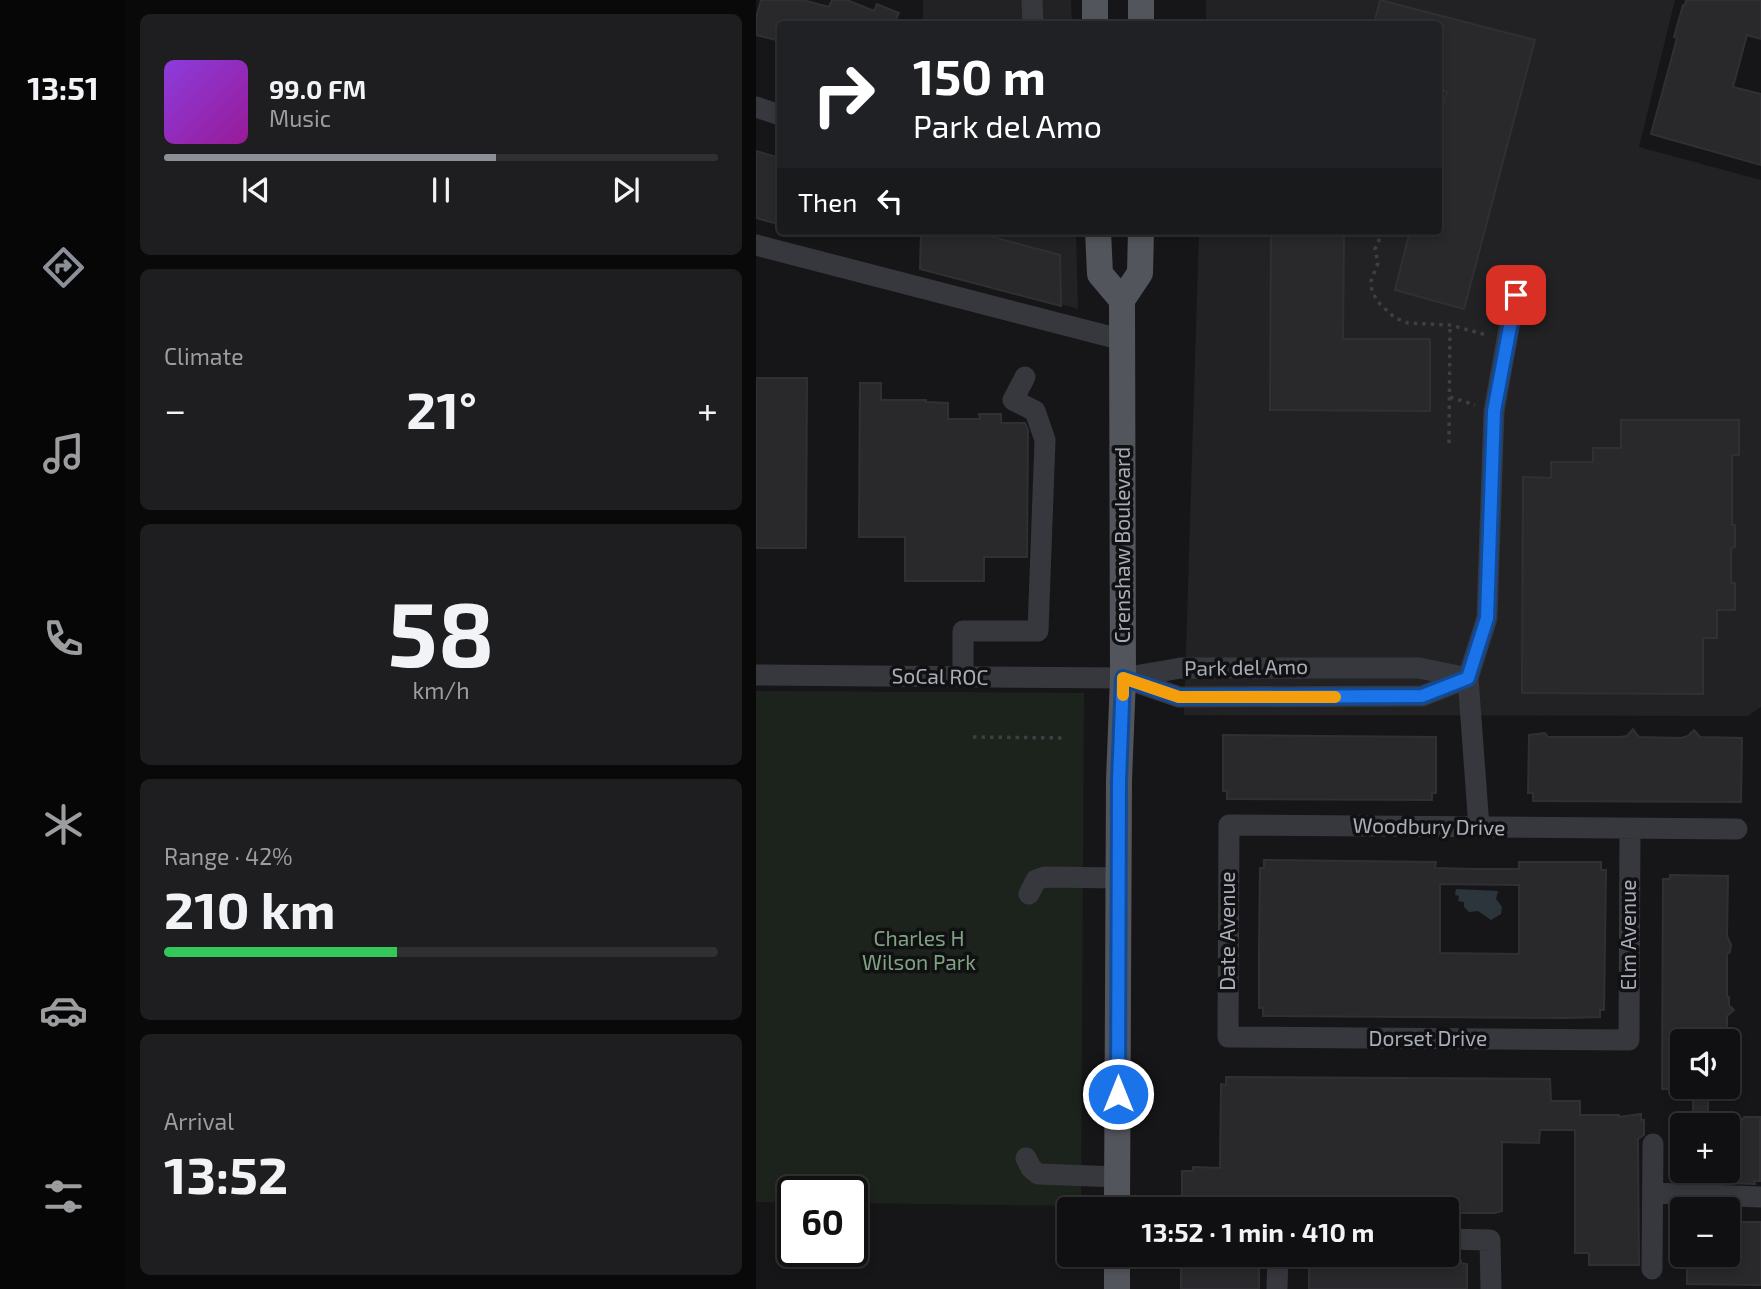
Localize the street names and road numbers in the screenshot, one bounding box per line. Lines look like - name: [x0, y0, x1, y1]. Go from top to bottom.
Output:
- street label: Crenshaw Boulevard: [1109, 447, 1134, 643]
- street label: Park del Amo: [1184, 653, 1308, 680]
- street label: SoCal ROC: [892, 662, 989, 689]
- street label: Woodbury Drive: [1352, 812, 1506, 839]
- street label: Date Avenue: [1214, 871, 1239, 991]
- street label: Elm Avenue: [1615, 880, 1640, 990]
- street label: Dorset Drive: [1369, 1025, 1487, 1050]

